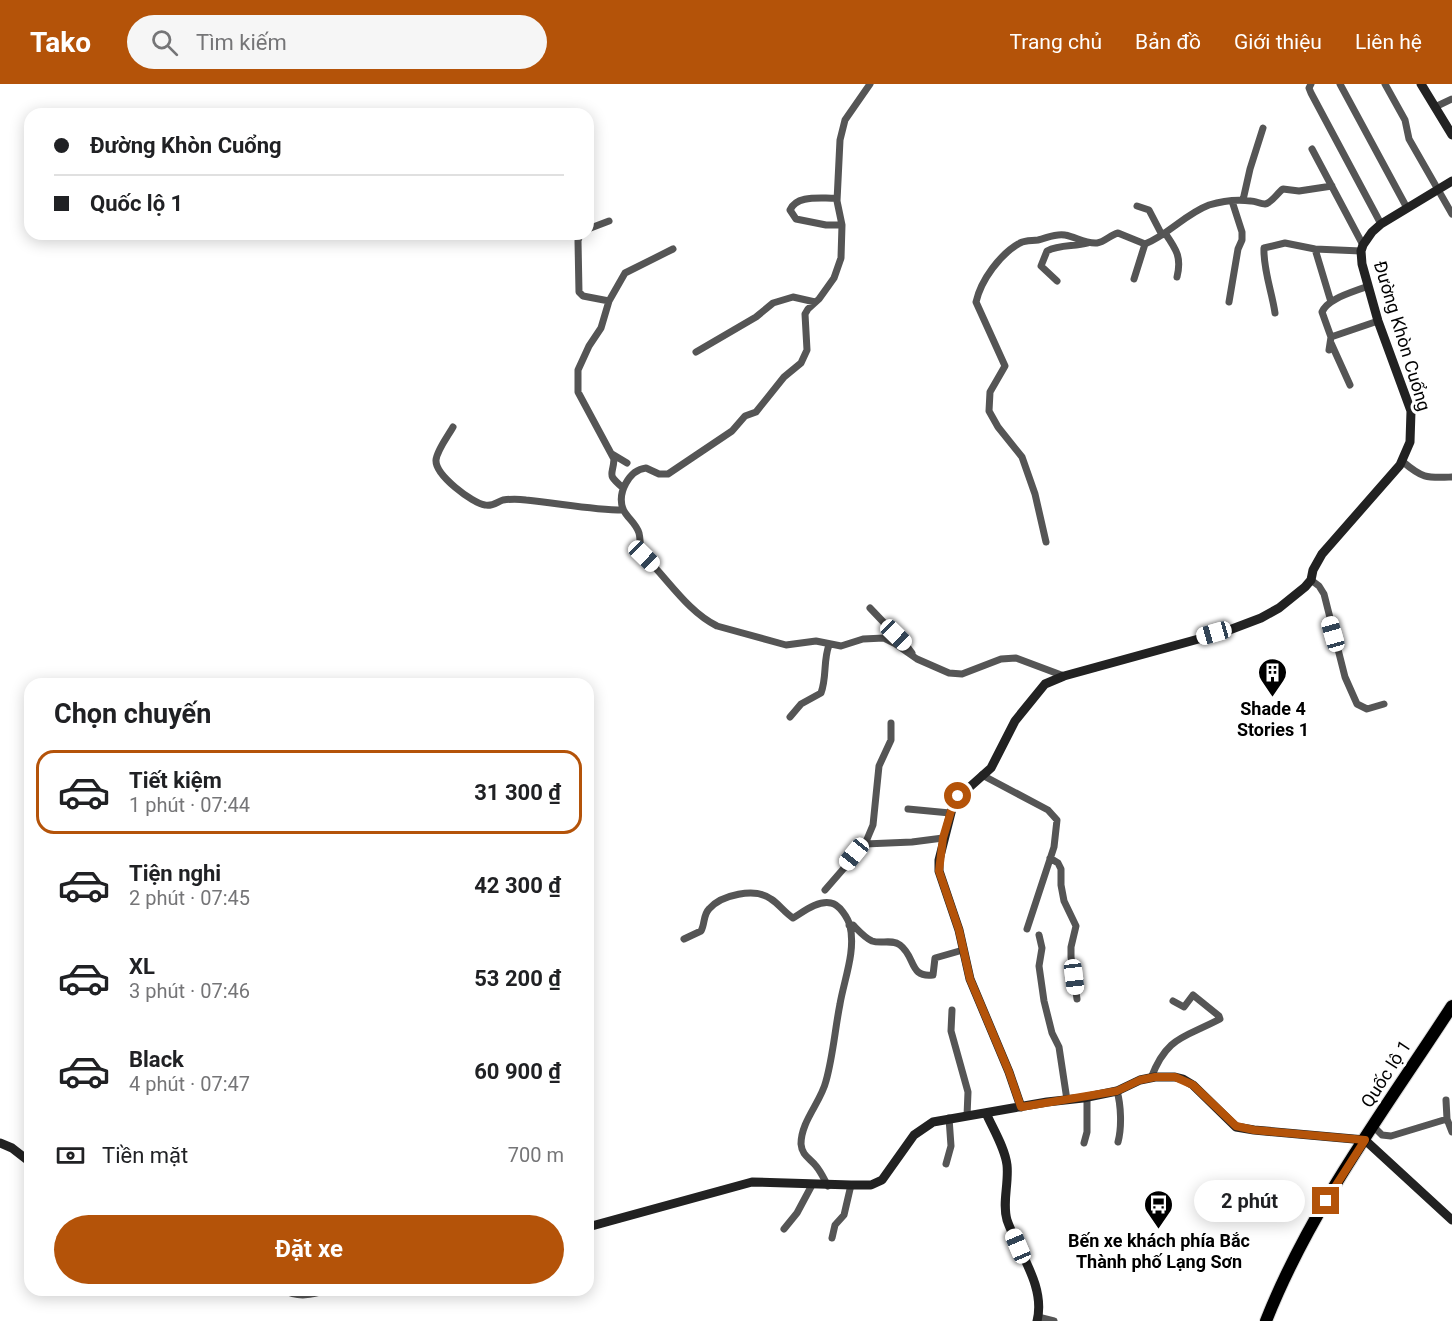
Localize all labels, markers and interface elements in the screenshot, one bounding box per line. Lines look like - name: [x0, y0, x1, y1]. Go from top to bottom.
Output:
- search box: [127, 15, 547, 69]
- text: Tako: [30, 26, 91, 59]
- icon: search: [148, 26, 181, 59]
- text: Tìm kiếm: [196, 30, 287, 55]
- text: Trang chủ: [1009, 30, 1102, 54]
- text: Bản đồ: [1135, 30, 1201, 54]
- text: Giới thiệu: [1234, 30, 1322, 54]
- text: Liên hệ: [1355, 30, 1422, 54]
- text: Đường Khòn Cuổng: [90, 133, 282, 158]
- text: Quốc lộ 1: [90, 191, 183, 216]
- street label: Đường Khòn Cuổng: [1370, 258, 1435, 413]
- car: [625, 537, 663, 575]
- car: [1319, 614, 1347, 654]
- car: [877, 616, 915, 654]
- car: [1194, 619, 1234, 647]
- building icon: Shade 4 Stories 1: [1257, 656, 1289, 698]
- text: Chọn chuyến: [54, 698, 211, 730]
- place label: Shade 4 Stories 1: [1237, 698, 1309, 740]
- icon: car: [57, 765, 111, 819]
- text: Tiết kiệm: [129, 768, 222, 793]
- text: 31 300 ₫: [474, 780, 561, 805]
- route start: [944, 782, 971, 809]
- text: 1 phút · 07:44: [129, 793, 250, 817]
- car: [836, 834, 872, 874]
- icon: car: [57, 858, 111, 912]
- text: Tiện nghi: [129, 861, 221, 886]
- text: 42 300 ₫: [474, 873, 561, 898]
- text: 2 phút · 07:45: [129, 886, 250, 910]
- icon: car: [57, 951, 111, 1005]
- text: XL: [129, 954, 155, 979]
- car: [1063, 958, 1085, 996]
- text: 53 200 ₫: [474, 966, 561, 991]
- text: 3 phút · 07:46: [129, 979, 250, 1003]
- street label: Quốc lộ 1: [1356, 1036, 1415, 1111]
- icon: car: [57, 1044, 111, 1098]
- text: Black: [129, 1047, 184, 1072]
- text: 60 900 ₫: [474, 1059, 561, 1084]
- text: 4 phút · 07:47: [129, 1072, 250, 1096]
- icon: cash: [54, 1139, 87, 1172]
- text: Tiền mặt: [102, 1143, 188, 1168]
- text: 700 m: [508, 1143, 564, 1167]
- callout: 2 phút: [1194, 1180, 1305, 1222]
- route end: [1312, 1187, 1339, 1214]
- bus stop icon: Bến xe khách phía Bắc Thành phố Lạng Sơn: [1143, 1188, 1175, 1230]
- text: 2 phút: [1221, 1189, 1278, 1213]
- button: Đặt xe: [54, 1215, 564, 1284]
- car: [1003, 1226, 1033, 1266]
- place label: Bến xe khách phía Bắc Thành phố Lạng Sơn: [1068, 1230, 1250, 1272]

